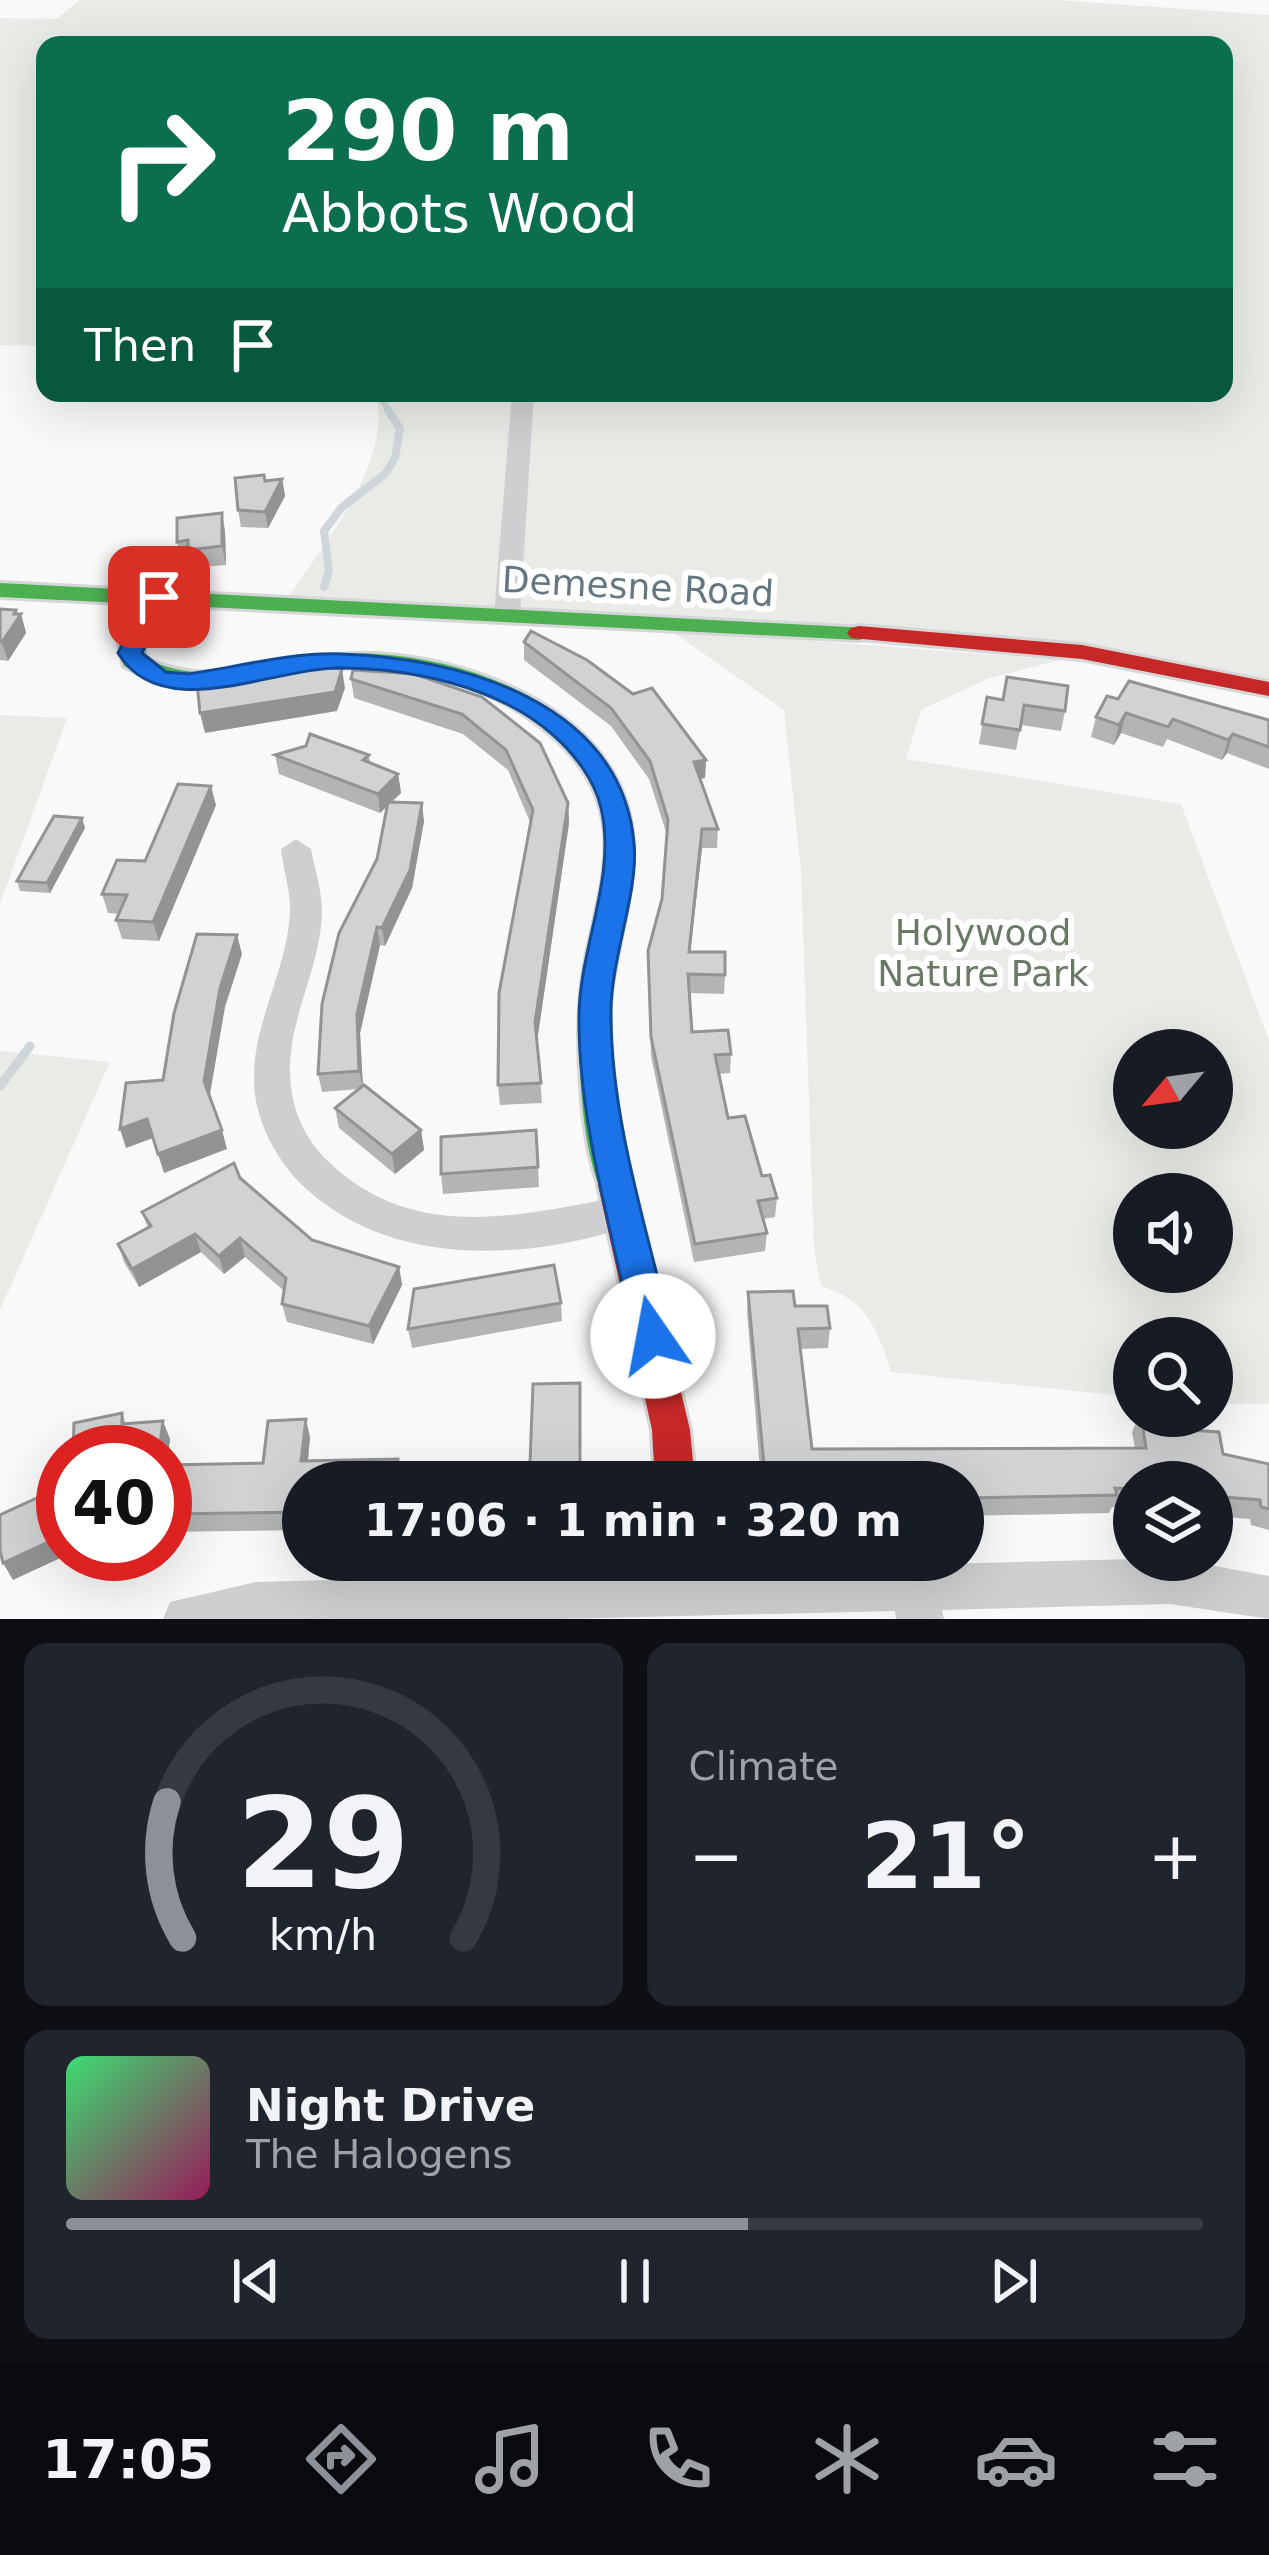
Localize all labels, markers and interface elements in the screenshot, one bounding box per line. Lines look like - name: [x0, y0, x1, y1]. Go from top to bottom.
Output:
- text: 290 m: [282, 82, 574, 180]
- icon: right: [84, 84, 240, 240]
- text: Abbots Wood: [282, 182, 638, 245]
- icon: arrive: [220, 312, 286, 378]
- text: Then: [84, 319, 196, 372]
- pin: [108, 546, 210, 648]
- street label: Demesne Road: [501, 559, 775, 614]
- icon: arrive: [126, 564, 192, 630]
- park label: Holywood Nature Park: [877, 912, 1089, 994]
- north arrow: [1113, 1029, 1233, 1149]
- map controls: [1113, 1029, 1233, 1581]
- button: sound: [1113, 1173, 1233, 1293]
- position arrow: [590, 1273, 716, 1399]
- button: search: [1113, 1317, 1233, 1437]
- speed limit sign: 40: [36, 1425, 192, 1581]
- button: layers: [1113, 1461, 1233, 1581]
- text: 17:06 · 1 min · 320 m: [364, 1494, 902, 1547]
- text: Climate: [689, 1744, 839, 1789]
- text: 29: [236, 1771, 410, 1916]
- text: 21°: [861, 1804, 1031, 1909]
- text: −: [689, 1818, 744, 1895]
- text: +: [1148, 1818, 1203, 1895]
- text: km/h: [269, 1909, 377, 1959]
- text: Night Drive: [246, 2079, 535, 2132]
- text: The Halogens: [246, 2132, 513, 2177]
- icon: previous: [223, 2248, 289, 2314]
- icon: pause: [602, 2248, 668, 2314]
- icon: next: [981, 2248, 1047, 2314]
- icon: directions: [299, 2417, 383, 2501]
- icon: music: [468, 2417, 552, 2501]
- icon: phone: [636, 2417, 720, 2501]
- icon: climate: [805, 2417, 889, 2501]
- icon: car: [974, 2417, 1058, 2501]
- icon: filters: [1143, 2417, 1227, 2501]
- text: 17:05: [42, 2428, 214, 2491]

